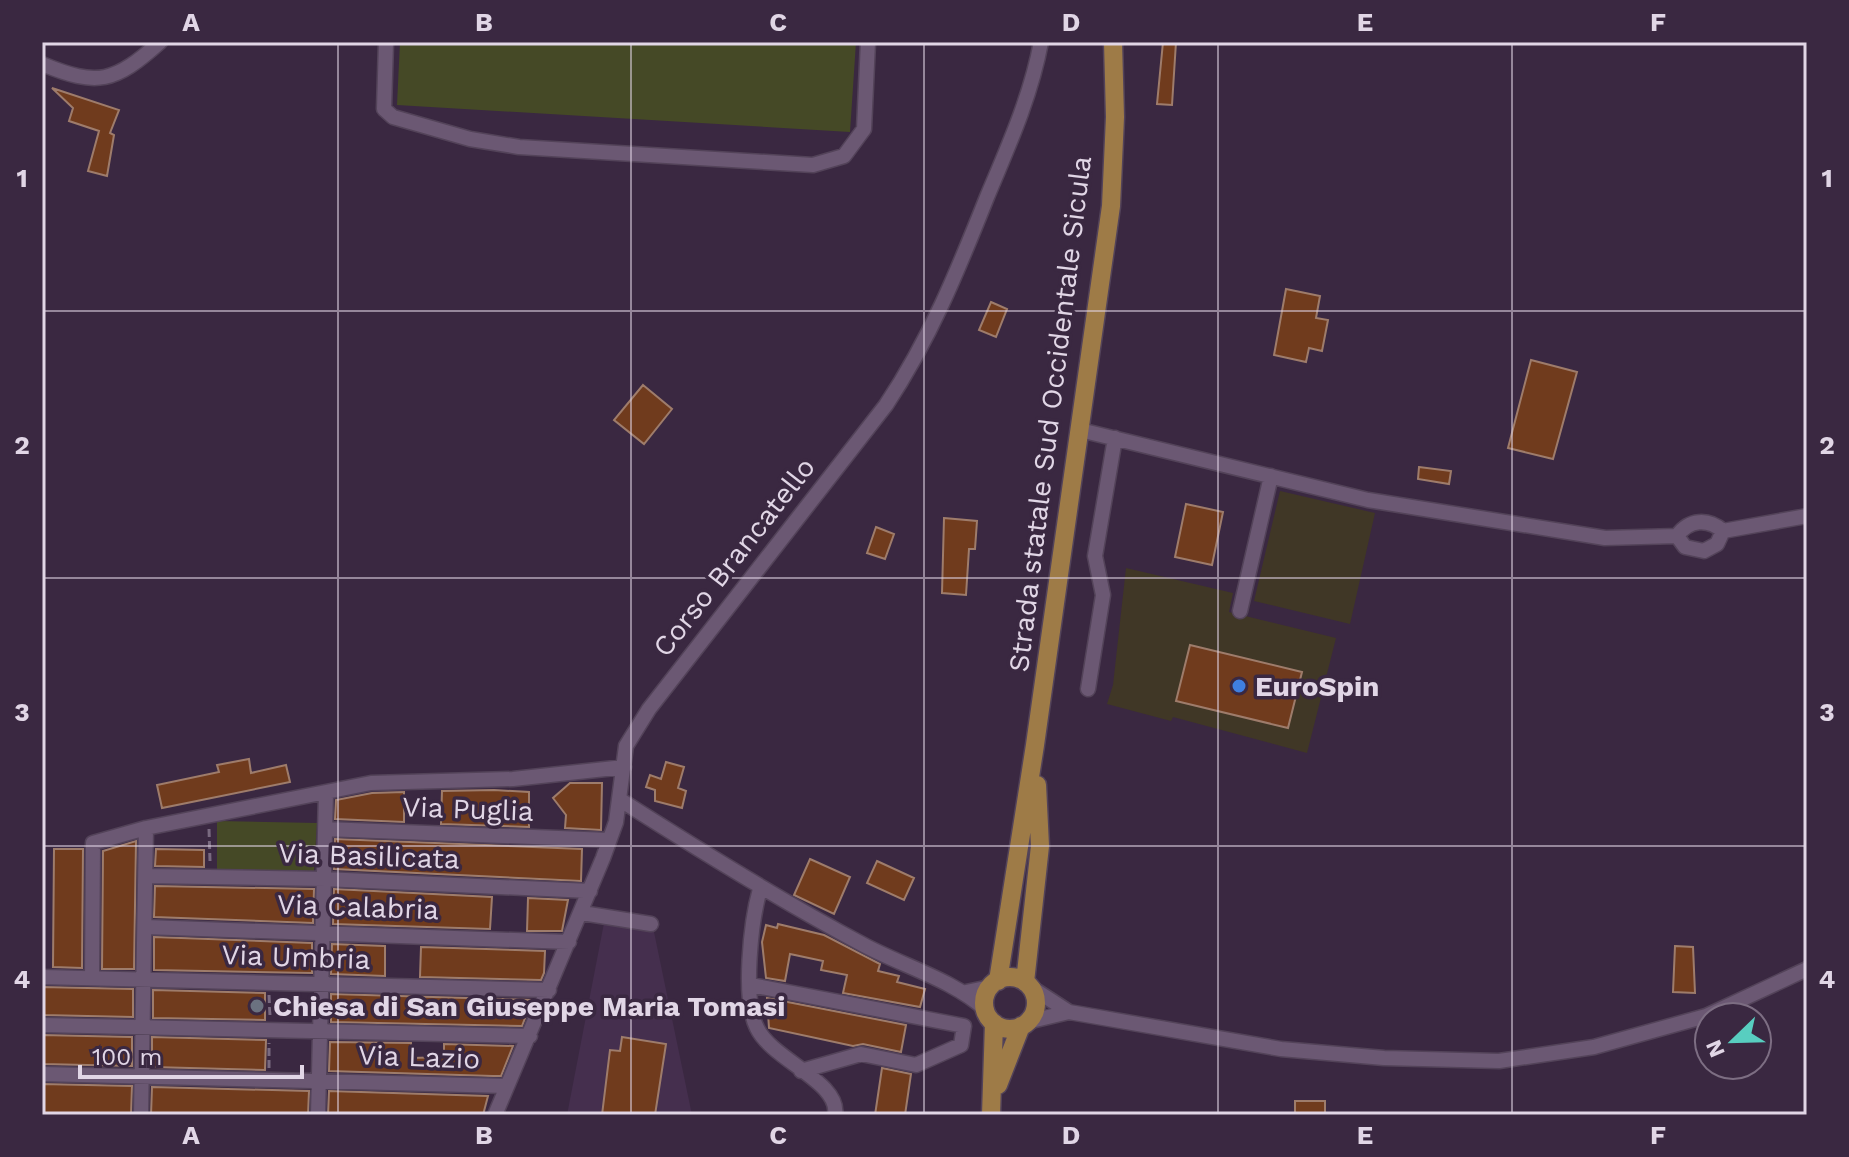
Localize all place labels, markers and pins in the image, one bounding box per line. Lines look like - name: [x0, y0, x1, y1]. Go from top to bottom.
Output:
- place label: EuroSpin: [1255, 670, 1379, 703]
- marker: EuroSpin: [1230, 677, 1248, 695]
- place label: Chiesa di San Giuseppe Maria Tomasi: [273, 990, 785, 1023]
- marker: Chiesa di San Giuseppe Maria Tomasi: [248, 997, 266, 1015]

